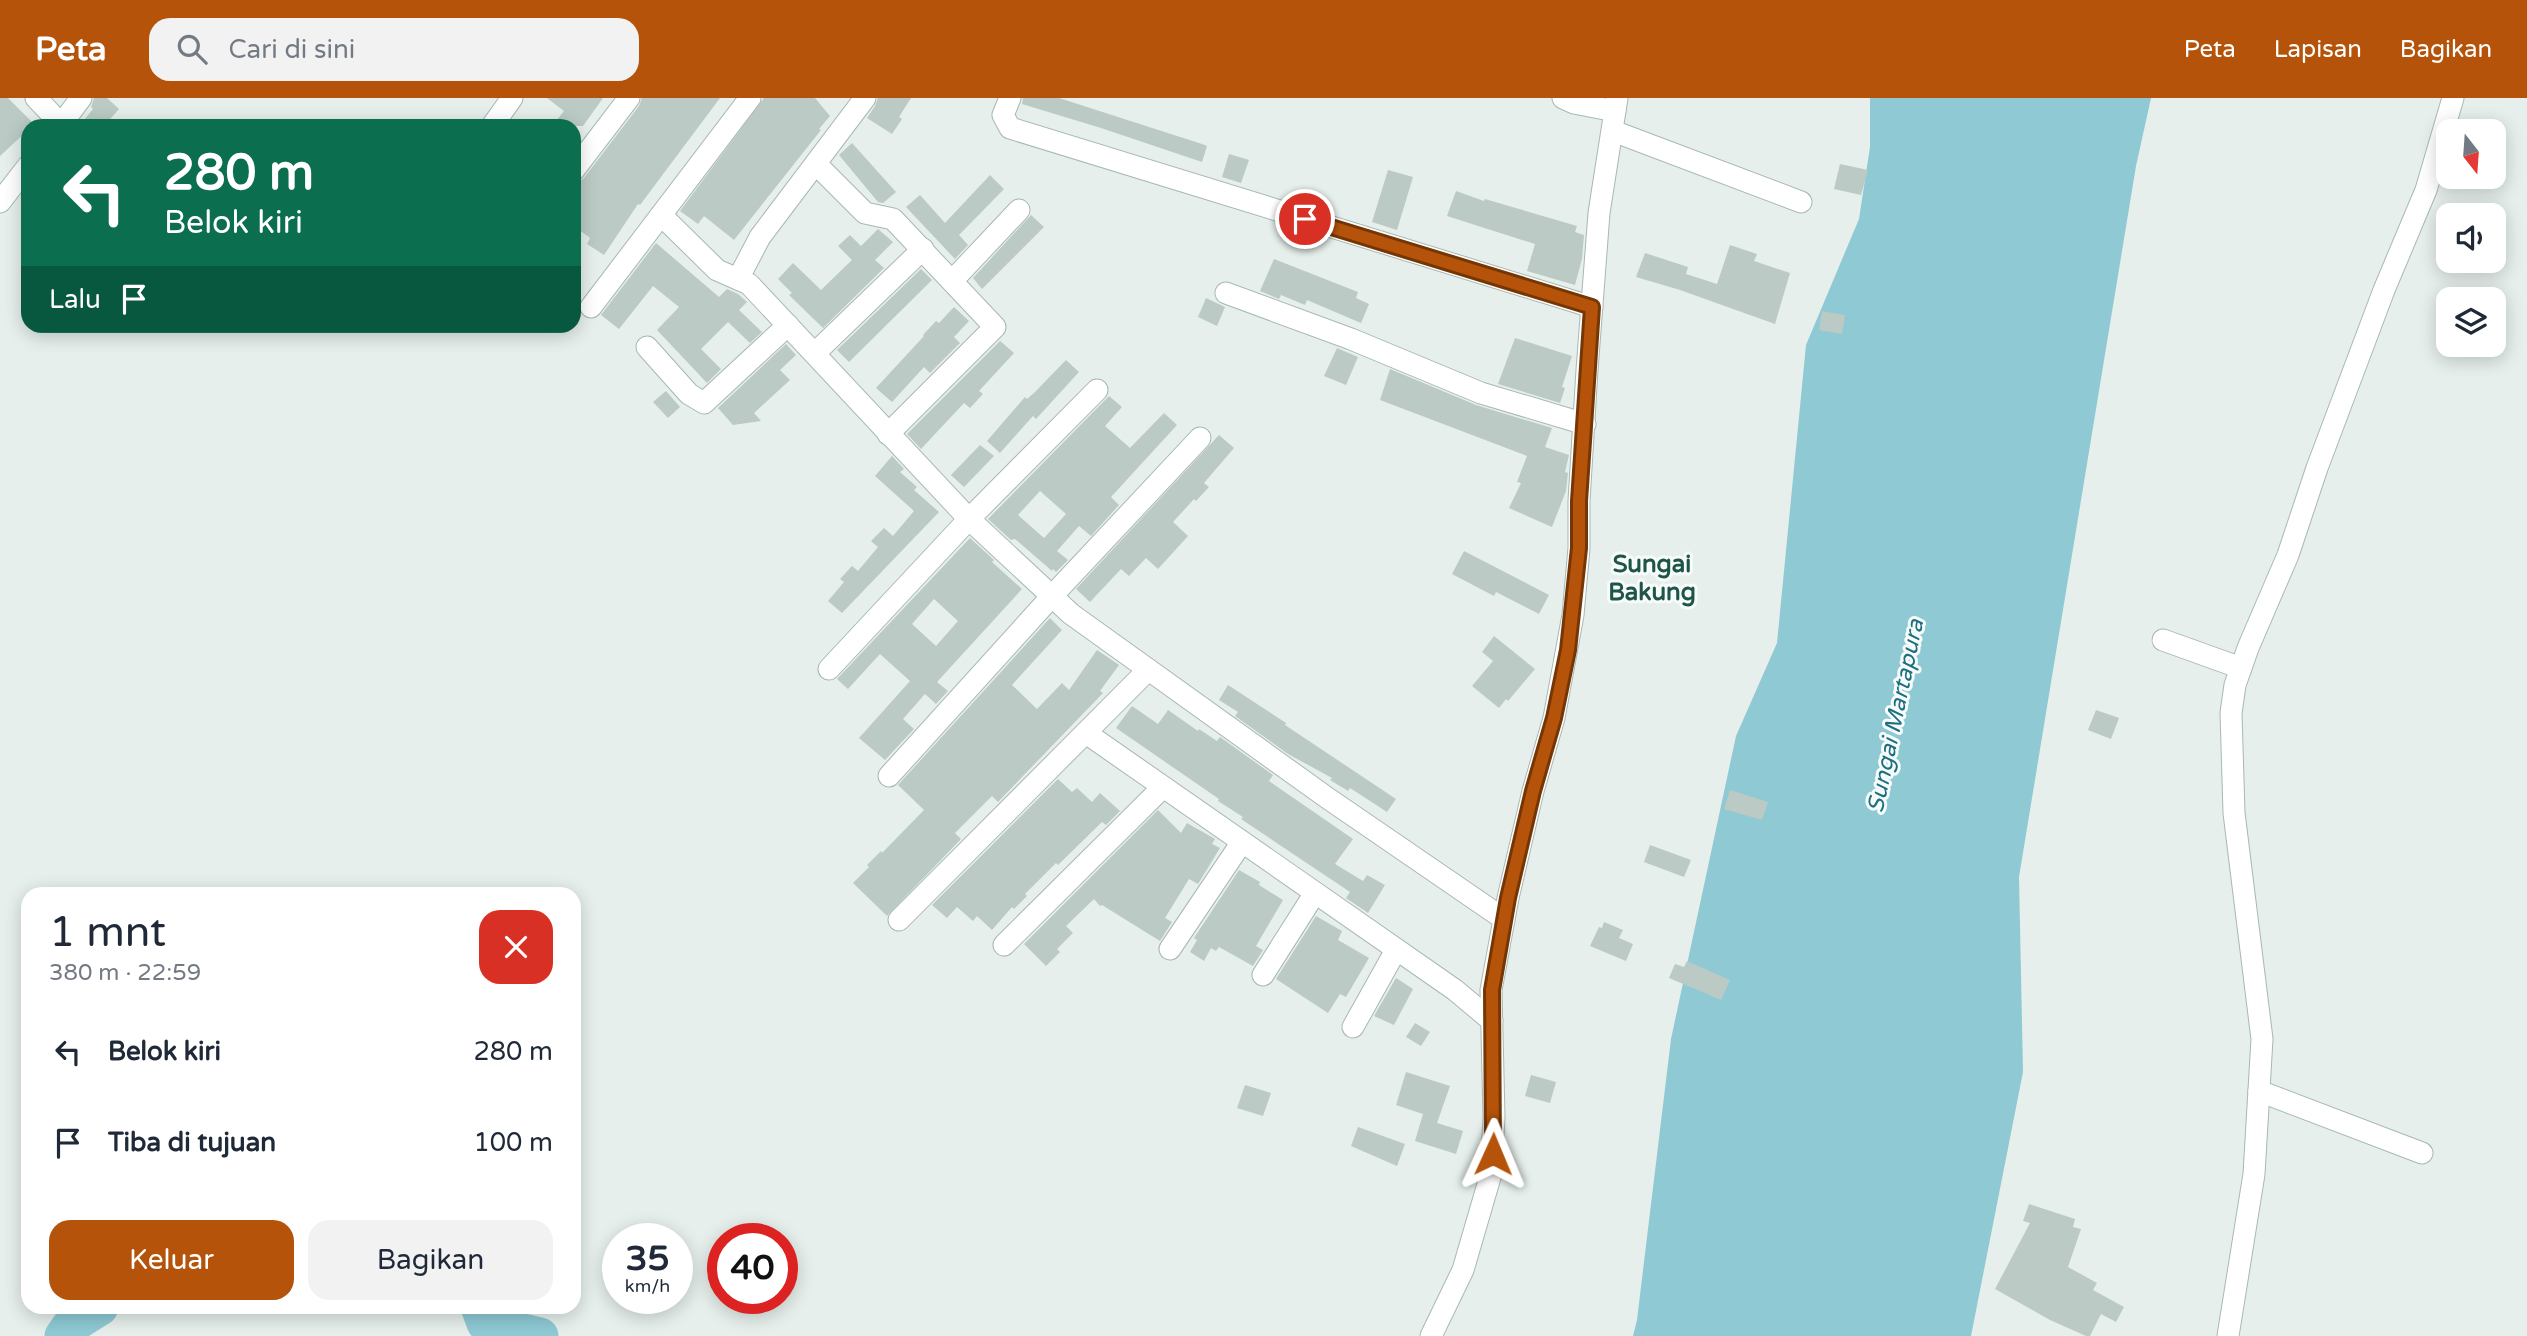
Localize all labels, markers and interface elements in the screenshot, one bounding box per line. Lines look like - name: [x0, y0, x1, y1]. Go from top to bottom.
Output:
- search box: [149, 18, 639, 81]
- text: Peta: [35, 30, 107, 69]
- icon: search: [173, 30, 211, 68]
- text: Cari di sini: [229, 34, 355, 65]
- text: Peta: [2184, 35, 2236, 64]
- text: Lapisan: [2274, 35, 2362, 64]
- text: Bagikan: [2400, 35, 2492, 64]
- north arrow: [2436, 119, 2506, 189]
- map controls: [2436, 119, 2506, 357]
- text: 280 m: [164, 144, 314, 203]
- icon: left: [49, 147, 140, 238]
- pin: [1275, 189, 1335, 249]
- icon: arrive: [1286, 200, 1324, 238]
- button: sound: [2436, 203, 2506, 273]
- text: Belok kiri: [164, 204, 303, 242]
- icon: arrive: [115, 280, 153, 318]
- text: Lalu: [49, 284, 101, 315]
- button: layers: [2436, 287, 2506, 357]
- district label: Sungai Bakung: [1608, 550, 1696, 607]
- water label: Sungai Martapura: [1862, 616, 1930, 815]
- text: 1 mnt: [49, 907, 166, 958]
- button: close: [479, 910, 553, 984]
- text: 380 m · 22:59: [49, 959, 201, 987]
- icon: left: [49, 1033, 87, 1071]
- text: Belok kiri: [108, 1036, 221, 1067]
- text: 280 m: [473, 1036, 553, 1067]
- position arrow: [1456, 1117, 1530, 1191]
- icon: arrive: [49, 1124, 87, 1162]
- text: Tiba di tujuan: [108, 1127, 276, 1158]
- text: 100 m: [473, 1127, 553, 1158]
- button: Keluar: [49, 1220, 294, 1300]
- button: Bagikan: [308, 1220, 553, 1300]
- speed limit sign: 40: [707, 1223, 798, 1314]
- text: 35: [626, 1238, 669, 1280]
- text: km/h: [625, 1275, 670, 1297]

